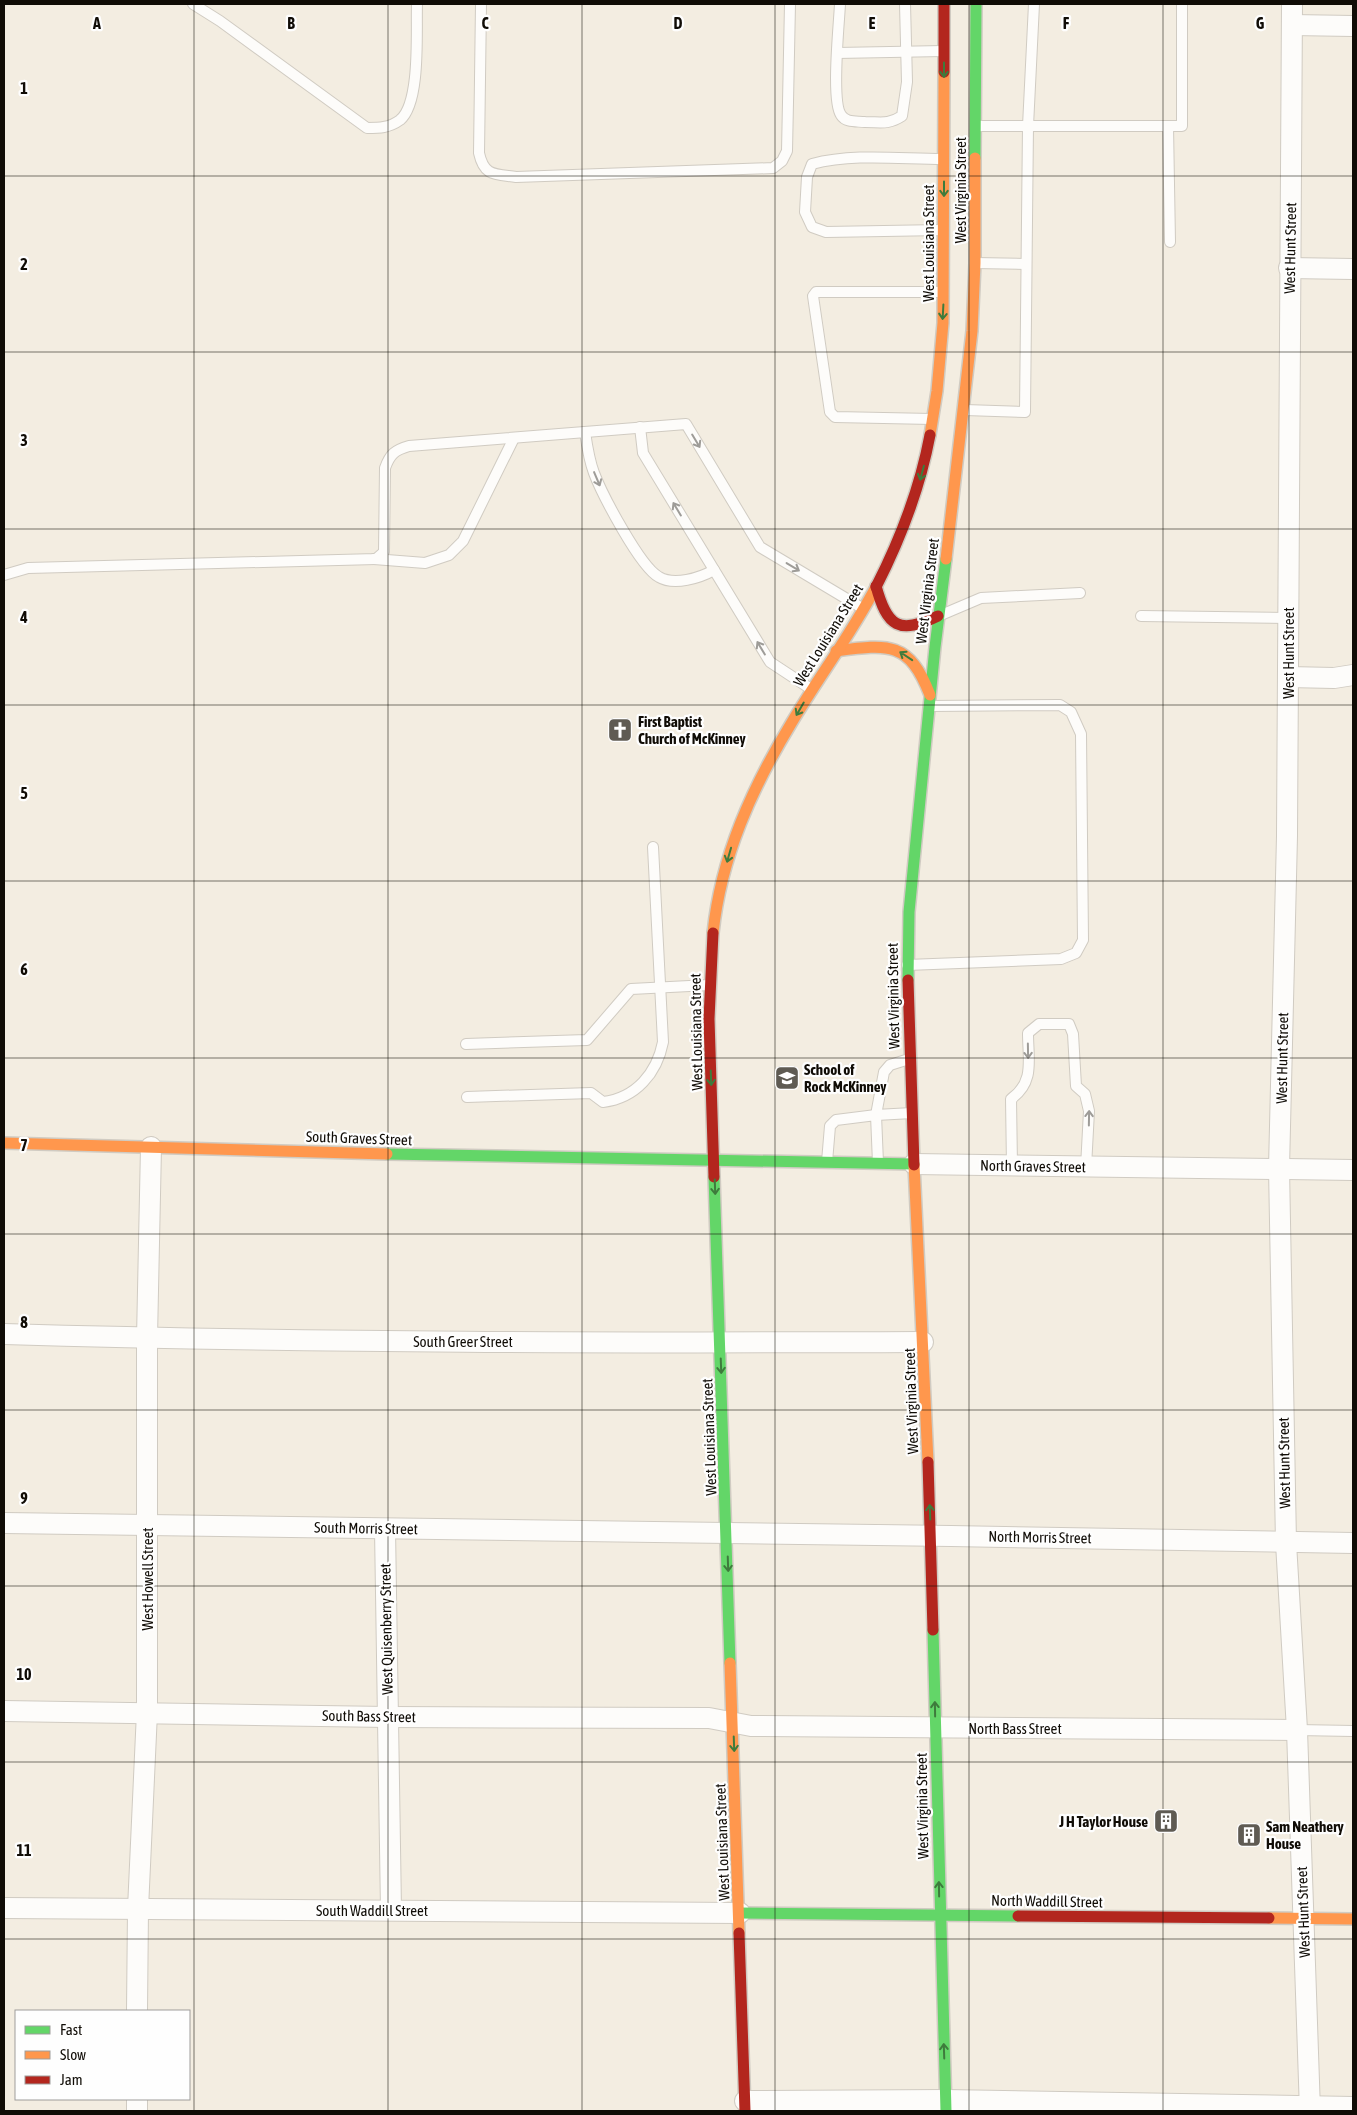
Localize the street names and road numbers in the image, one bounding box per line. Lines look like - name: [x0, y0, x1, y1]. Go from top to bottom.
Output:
- street label: West Virginia Street: [952, 137, 969, 243]
- street label: West Louisiana Street: [920, 184, 937, 302]
- street label: West Hunt Street: [1281, 202, 1299, 294]
- street label: West Virginia Street: [912, 537, 942, 645]
- street label: West Louisiana Street: [790, 581, 866, 689]
- street label: West Hunt Street: [1280, 607, 1297, 699]
- street label: West Virginia Street: [884, 943, 902, 1049]
- street label: West Louisiana Street: [686, 973, 706, 1091]
- street label: West Hunt Street: [1273, 1012, 1291, 1104]
- street label: South Graves Street: [306, 1128, 412, 1148]
- street label: North Graves Street: [980, 1157, 1086, 1175]
- street label: South Greer Street: [413, 1333, 513, 1350]
- street label: West Virginia Street: [901, 1348, 921, 1454]
- street label: West Louisiana Street: [698, 1378, 720, 1496]
- street label: West Hunt Street: [1275, 1417, 1293, 1509]
- street label: South Morris Street: [314, 1519, 418, 1537]
- street label: West Howell Street: [139, 1527, 156, 1631]
- street label: North Morris Street: [988, 1528, 1092, 1546]
- street label: West Quisenberry Street: [376, 1563, 396, 1695]
- street label: South Bass Street: [322, 1707, 416, 1725]
- street label: North Bass Street: [968, 1720, 1062, 1737]
- street label: West Virginia Street: [913, 1753, 931, 1859]
- street label: West Louisiana Street: [711, 1783, 733, 1901]
- street label: West Hunt Street: [1293, 1866, 1313, 1958]
- street label: North Waddill Street: [991, 1892, 1103, 1910]
- street label: South Waddill Street: [316, 1902, 428, 1919]

